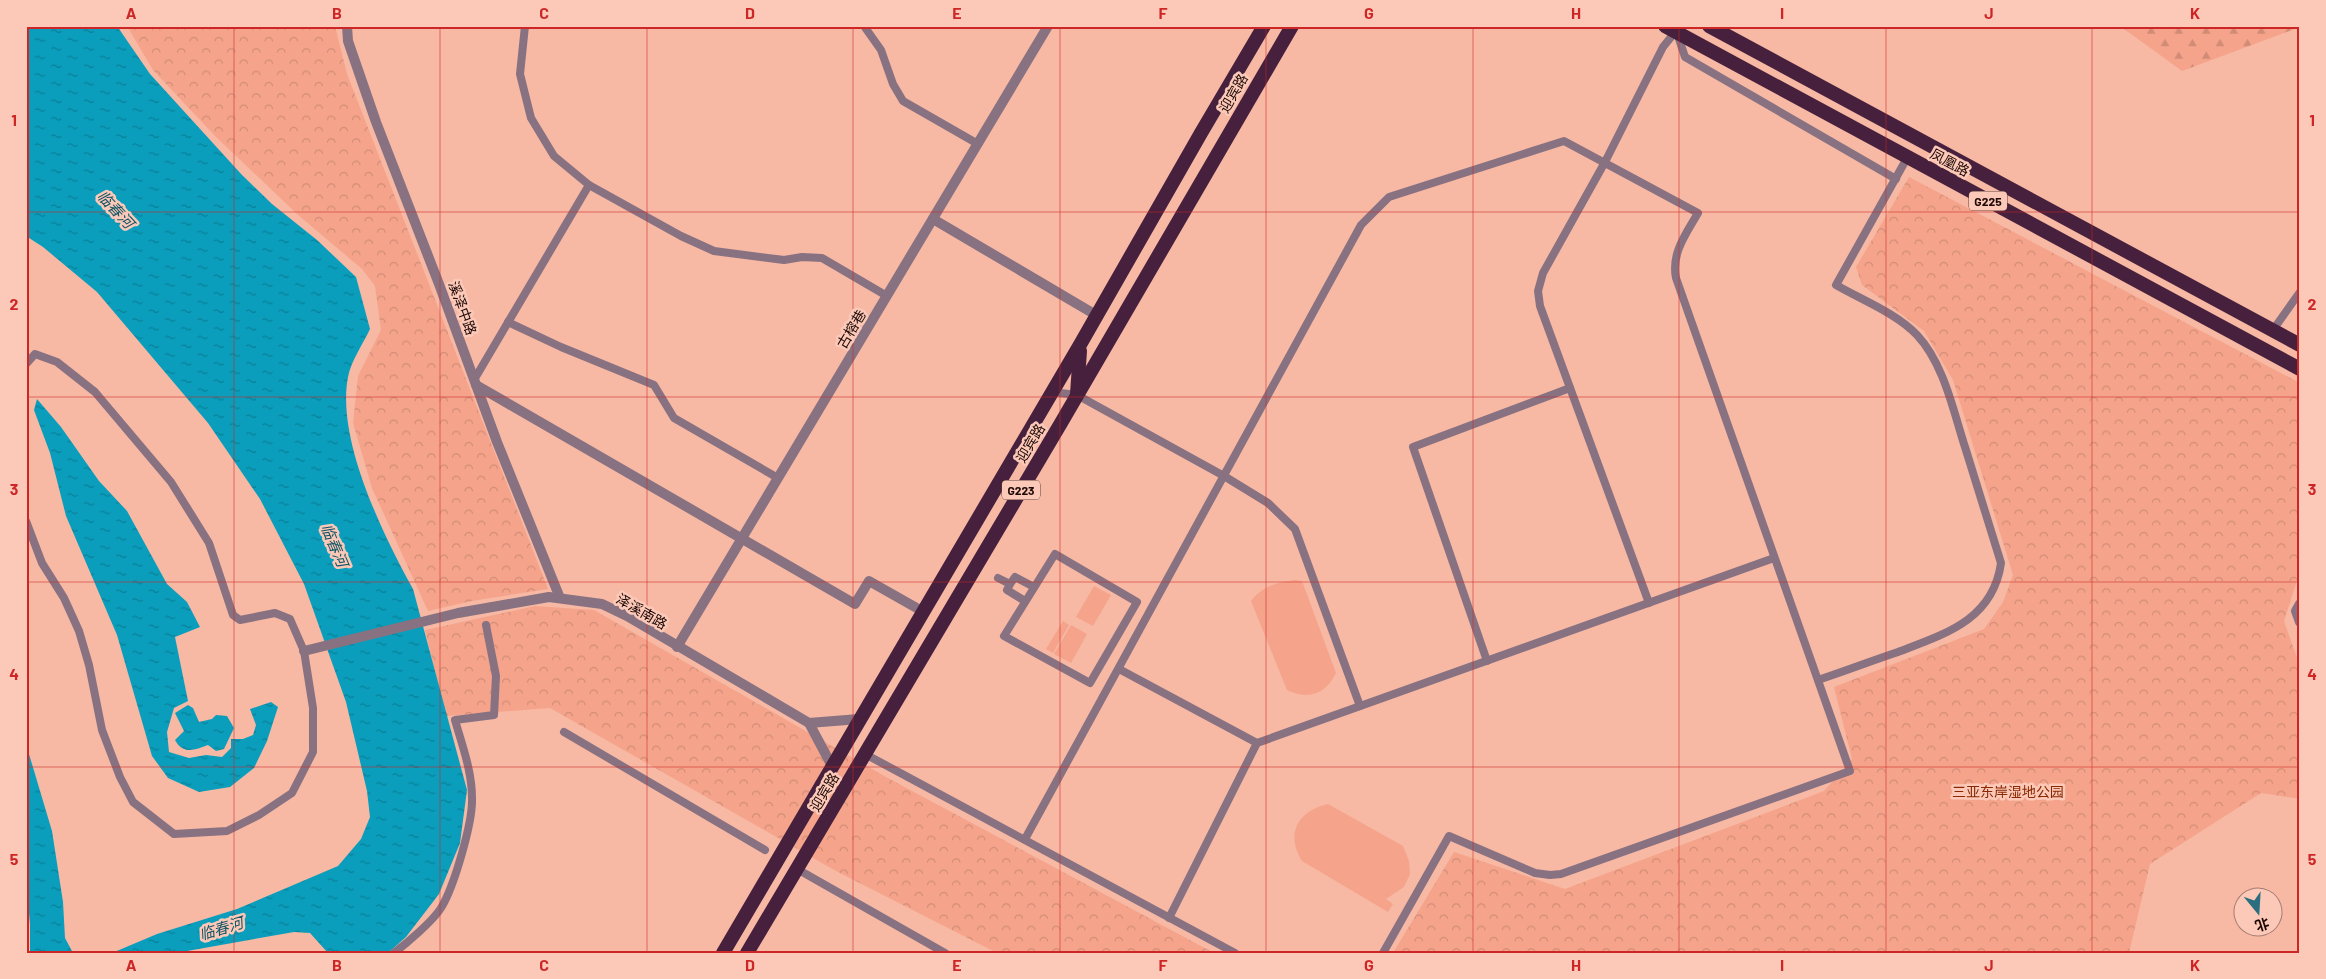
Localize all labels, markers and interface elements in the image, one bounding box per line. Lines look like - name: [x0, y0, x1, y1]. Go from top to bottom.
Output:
- text: A: [126, 3, 137, 22]
- text: B: [332, 3, 342, 22]
- text: C: [539, 3, 549, 22]
- text: D: [745, 3, 755, 22]
- text: E: [952, 3, 962, 22]
- text: F: [1159, 3, 1168, 22]
- text: G: [1364, 3, 1374, 22]
- text: H: [1571, 3, 1581, 22]
- text: I: [1780, 3, 1784, 22]
- text: J: [1984, 3, 1994, 22]
- text: K: [2190, 3, 2200, 22]
- street label: 迎宾路: [1215, 71, 1251, 115]
- text: 1: [11, 110, 17, 129]
- text: 1: [2309, 110, 2315, 129]
- street label: 凤凰路: [1927, 145, 1973, 179]
- water label: 临春河: [94, 186, 140, 234]
- road number: G225: [1969, 192, 2007, 210]
- street label: 溪泽中路: [445, 279, 481, 337]
- text: 2: [10, 294, 19, 313]
- text: 2: [2308, 294, 2317, 313]
- street label: 古榕巷: [833, 307, 869, 351]
- street label: 迎宾路: [1012, 421, 1048, 465]
- text: 3: [10, 479, 18, 498]
- text: 3: [2308, 479, 2316, 498]
- road number: G223: [1002, 480, 1040, 500]
- water label: 临春河: [318, 521, 353, 572]
- street label: 泽溪南路: [614, 590, 670, 632]
- text: 4: [9, 664, 19, 683]
- text: 4: [2307, 664, 2317, 683]
- street label: 迎宾路: [806, 770, 842, 814]
- park label: 三亚东岸湿地公园: [1952, 783, 2064, 800]
- text: 5: [10, 849, 19, 868]
- text: 5: [2308, 849, 2317, 868]
- north arrow: [2234, 886, 2284, 936]
- water label: 临春河: [197, 912, 248, 943]
- text: 北: [2253, 915, 2271, 935]
- text: A: [126, 955, 137, 974]
- text: B: [332, 955, 342, 974]
- text: C: [539, 955, 549, 974]
- text: D: [745, 955, 755, 974]
- text: E: [952, 955, 962, 974]
- text: F: [1159, 955, 1168, 974]
- text: G: [1364, 955, 1374, 974]
- text: H: [1571, 955, 1581, 974]
- text: I: [1780, 955, 1784, 974]
- text: J: [1984, 955, 1994, 974]
- text: K: [2190, 955, 2200, 974]

